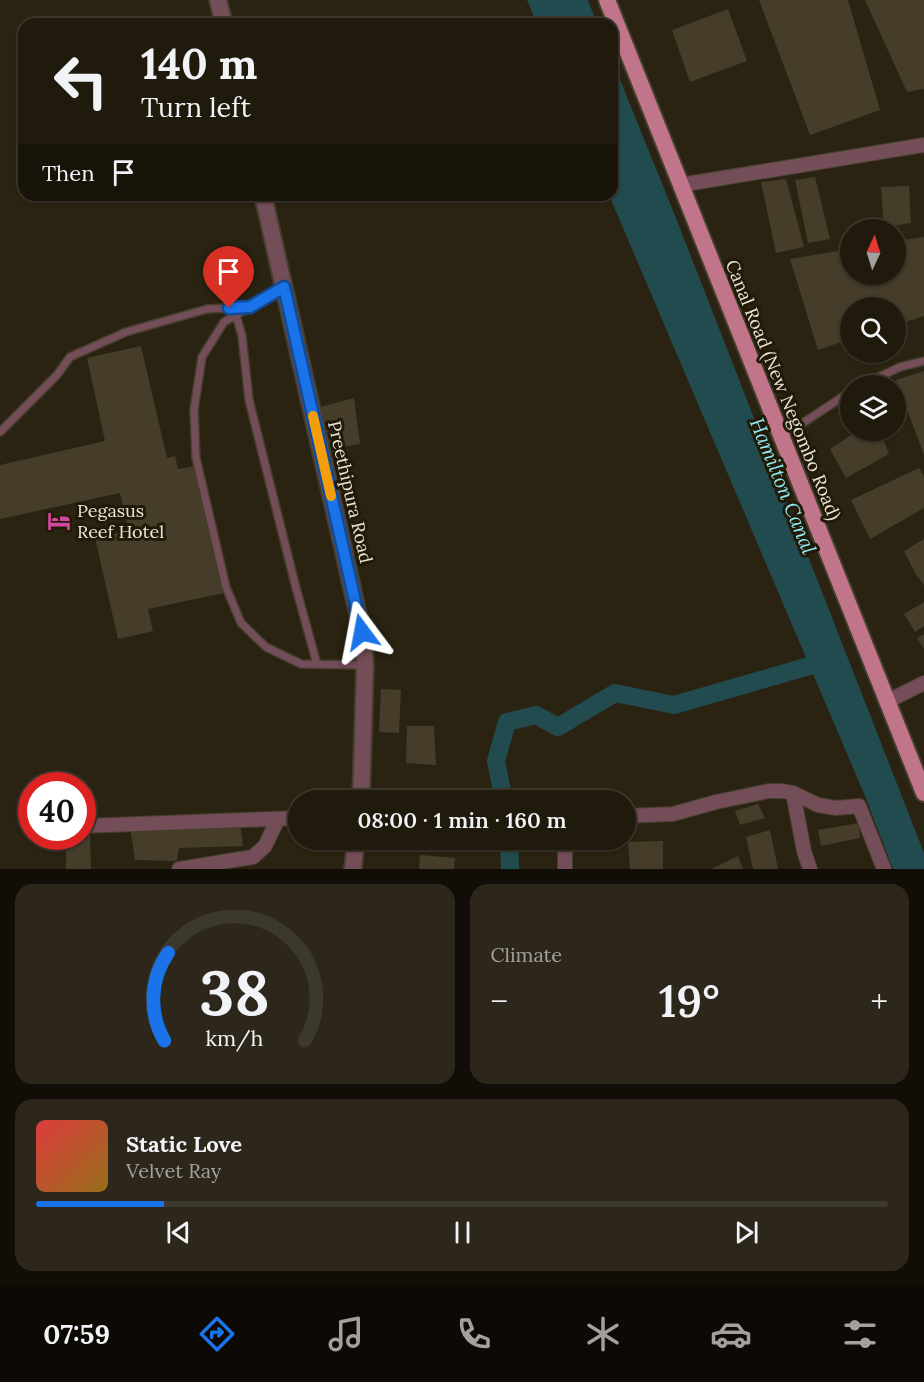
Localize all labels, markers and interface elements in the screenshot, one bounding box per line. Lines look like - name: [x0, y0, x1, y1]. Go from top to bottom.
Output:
- text: 140 m: [141, 37, 257, 91]
- icon: left: [42, 42, 120, 120]
- text: Turn left: [141, 90, 251, 124]
- icon: arrive: [107, 156, 140, 189]
- text: Then: [42, 159, 95, 187]
- north arrow: [840, 219, 906, 285]
- map controls: [840, 219, 906, 441]
- pin: [203, 246, 254, 308]
- icon: arrive: [212, 255, 245, 288]
- street label: Canal Road (New Negombo Road): [721, 256, 846, 523]
- button: search: [840, 297, 906, 363]
- button: layers: [840, 375, 906, 441]
- water label: Hamilton Canal: [745, 414, 822, 558]
- street label: Preethipura Road: [323, 418, 378, 566]
- place label: Pegasus Reef Hotel: [77, 499, 164, 543]
- hotel icon: Pegasus Reef Hotel: [46, 508, 72, 534]
- position arrow: [330, 600, 394, 664]
- speed limit sign: 40: [18, 772, 96, 850]
- text: 08:00 · 1 min · 160 m: [357, 806, 567, 834]
- text: Climate: [491, 942, 562, 967]
- text: 38: [199, 952, 270, 1032]
- text: 19°: [659, 972, 720, 1029]
- text: −: [491, 980, 508, 1022]
- text: +: [871, 980, 888, 1022]
- text: km/h: [206, 1024, 264, 1052]
- text: Static Love: [126, 1130, 242, 1158]
- text: Velvet Ray: [126, 1158, 221, 1183]
- icon: previous: [162, 1216, 195, 1249]
- icon: pause: [446, 1216, 479, 1249]
- icon: next: [730, 1216, 763, 1249]
- icon: directions: [196, 1313, 238, 1355]
- icon: music: [325, 1313, 367, 1355]
- icon: phone: [453, 1313, 495, 1355]
- icon: climate: [582, 1313, 624, 1355]
- icon: car: [710, 1313, 752, 1355]
- icon: filters: [839, 1313, 881, 1355]
- text: 07:59: [43, 1317, 110, 1351]

